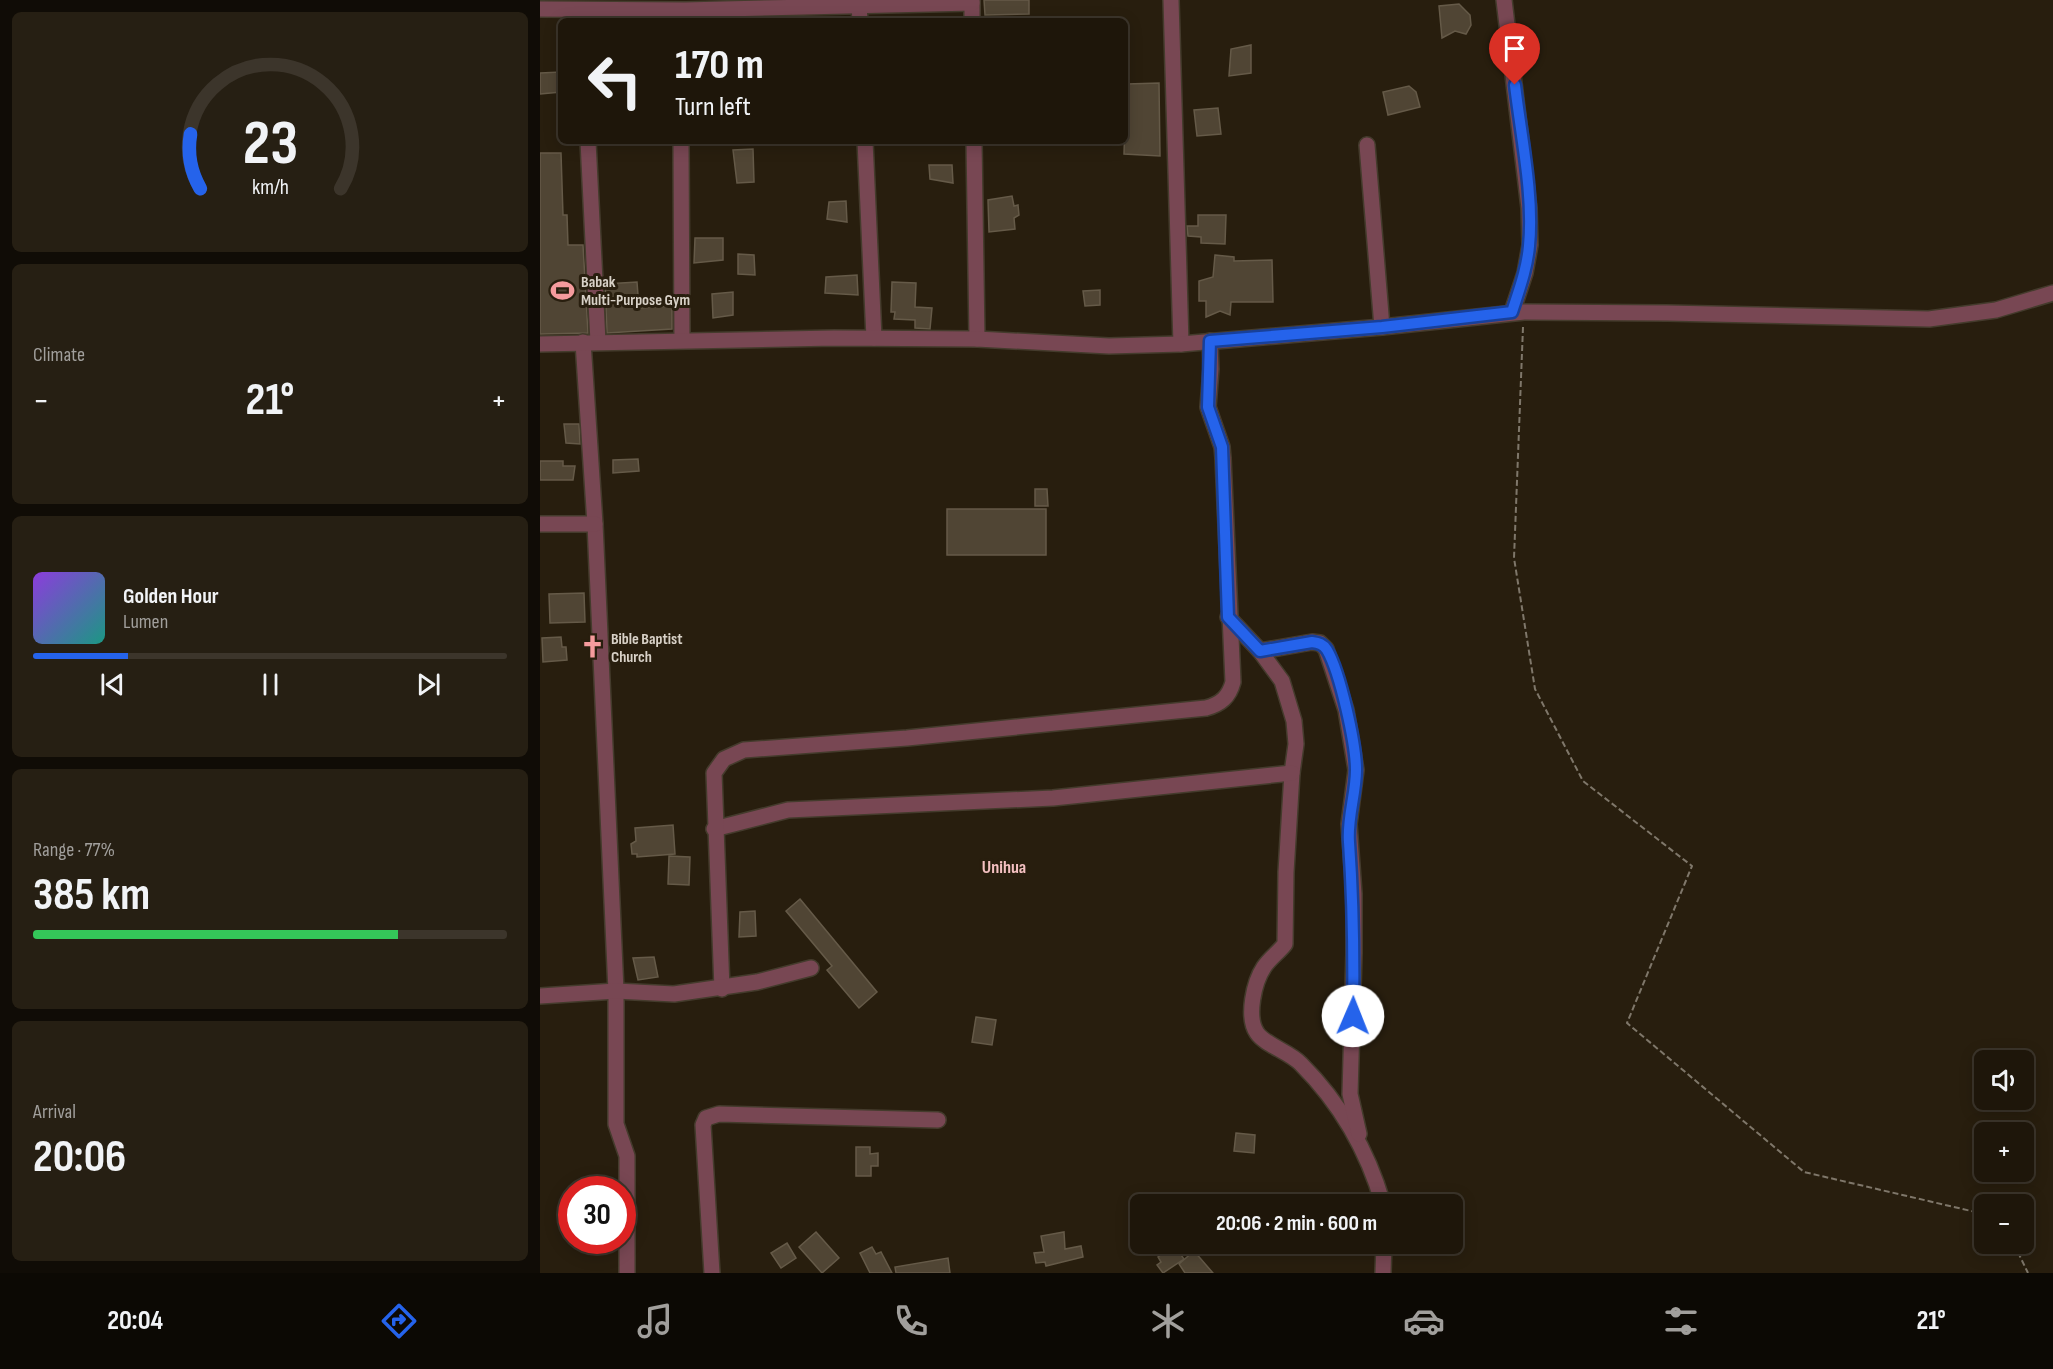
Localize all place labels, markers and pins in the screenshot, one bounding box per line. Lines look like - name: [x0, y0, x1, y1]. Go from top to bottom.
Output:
- pin: [1489, 23, 1540, 85]
- place label: Babak Multi-Purpose Gym: [581, 273, 690, 310]
- sports icon: Babak Multi-Purpose Gym: [550, 277, 576, 303]
- place label: Bible Baptist Church: [611, 630, 682, 667]
- church icon: Bible Baptist Church: [580, 634, 606, 660]

